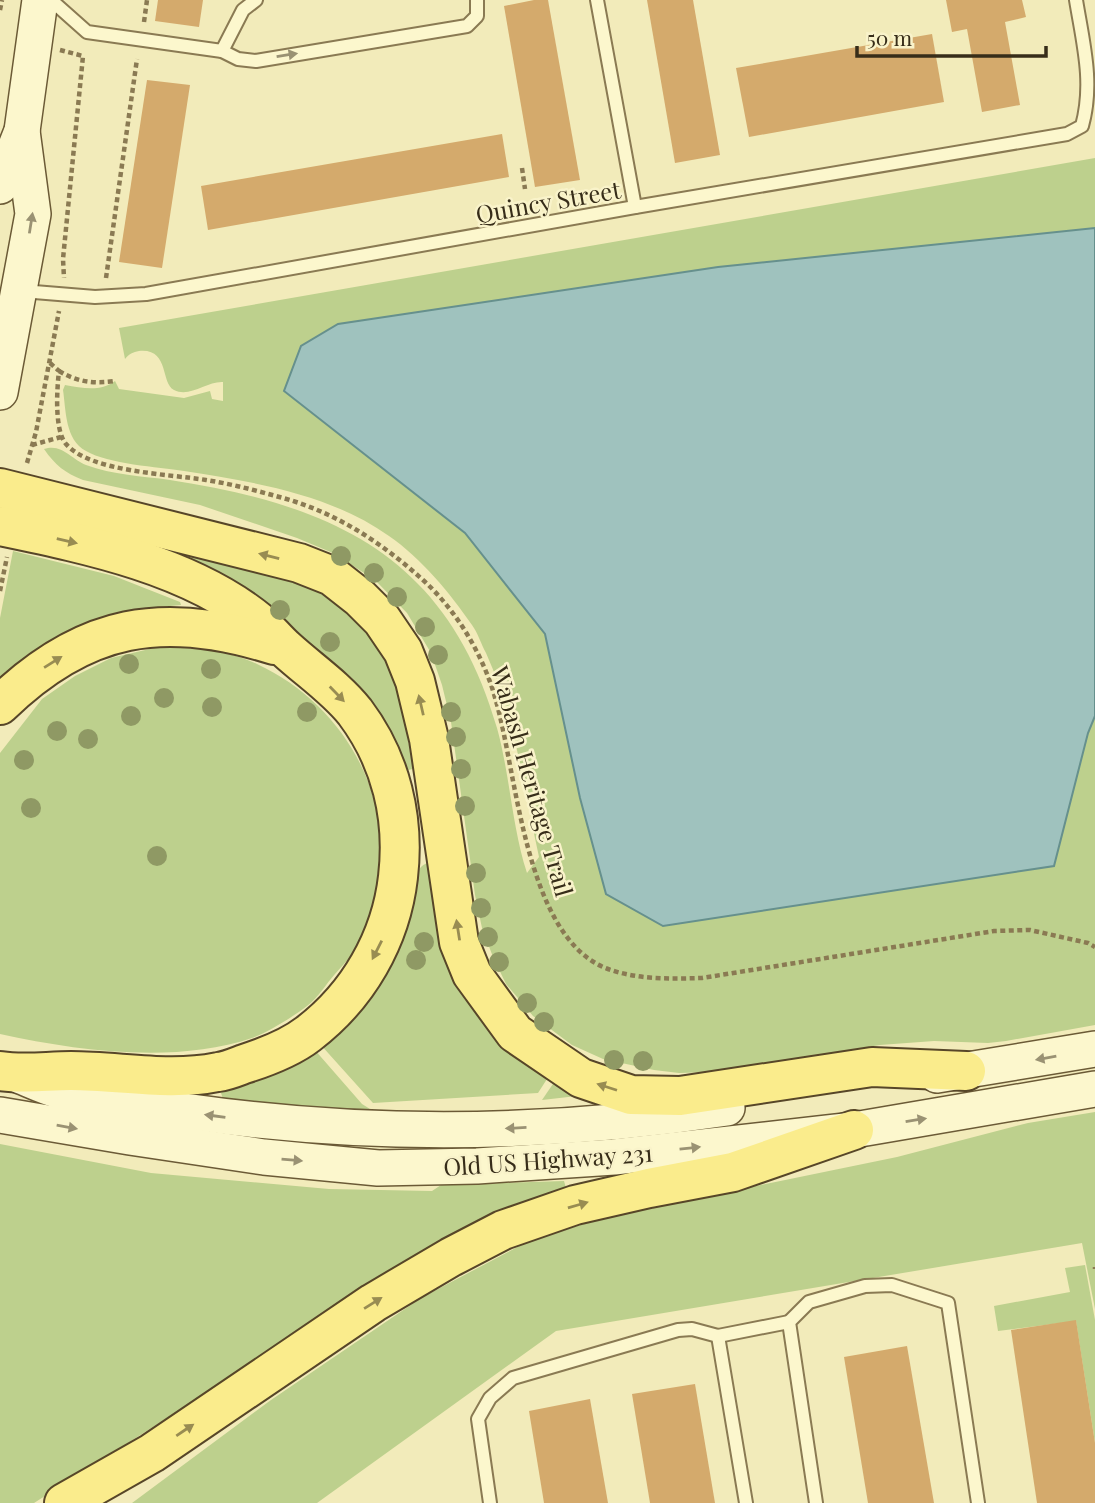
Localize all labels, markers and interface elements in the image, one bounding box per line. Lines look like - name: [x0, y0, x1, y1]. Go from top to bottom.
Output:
- scale bar: [857, 14, 1046, 58]
- text: 50 m: [867, 23, 913, 51]
- one-way arrow: [276, 49, 298, 60]
- street label: Quincy Street: [473, 172, 623, 229]
- one-way arrow: [26, 212, 37, 234]
- one-way arrow: [56, 536, 78, 547]
- one-way arrow: [258, 550, 280, 561]
- one-way arrow: [43, 656, 62, 668]
- street label: Wabash Heritage Trail: [485, 661, 581, 900]
- one-way arrow: [329, 686, 346, 703]
- one-way arrow: [415, 694, 426, 716]
- one-way arrow: [452, 919, 463, 941]
- one-way arrow: [372, 940, 383, 960]
- one-way arrow: [1035, 1053, 1057, 1064]
- one-way arrow: [596, 1081, 617, 1092]
- one-way arrow: [204, 1110, 226, 1121]
- one-way arrow: [905, 1114, 927, 1125]
- one-way arrow: [56, 1121, 78, 1132]
- one-way arrow: [505, 1122, 527, 1133]
- street label: Old US Highway 231: [442, 1136, 654, 1182]
- one-way arrow: [679, 1143, 701, 1154]
- one-way arrow: [281, 1155, 303, 1166]
- one-way arrow: [567, 1199, 589, 1210]
- one-way arrow: [364, 1296, 383, 1309]
- one-way arrow: [175, 1424, 195, 1437]

